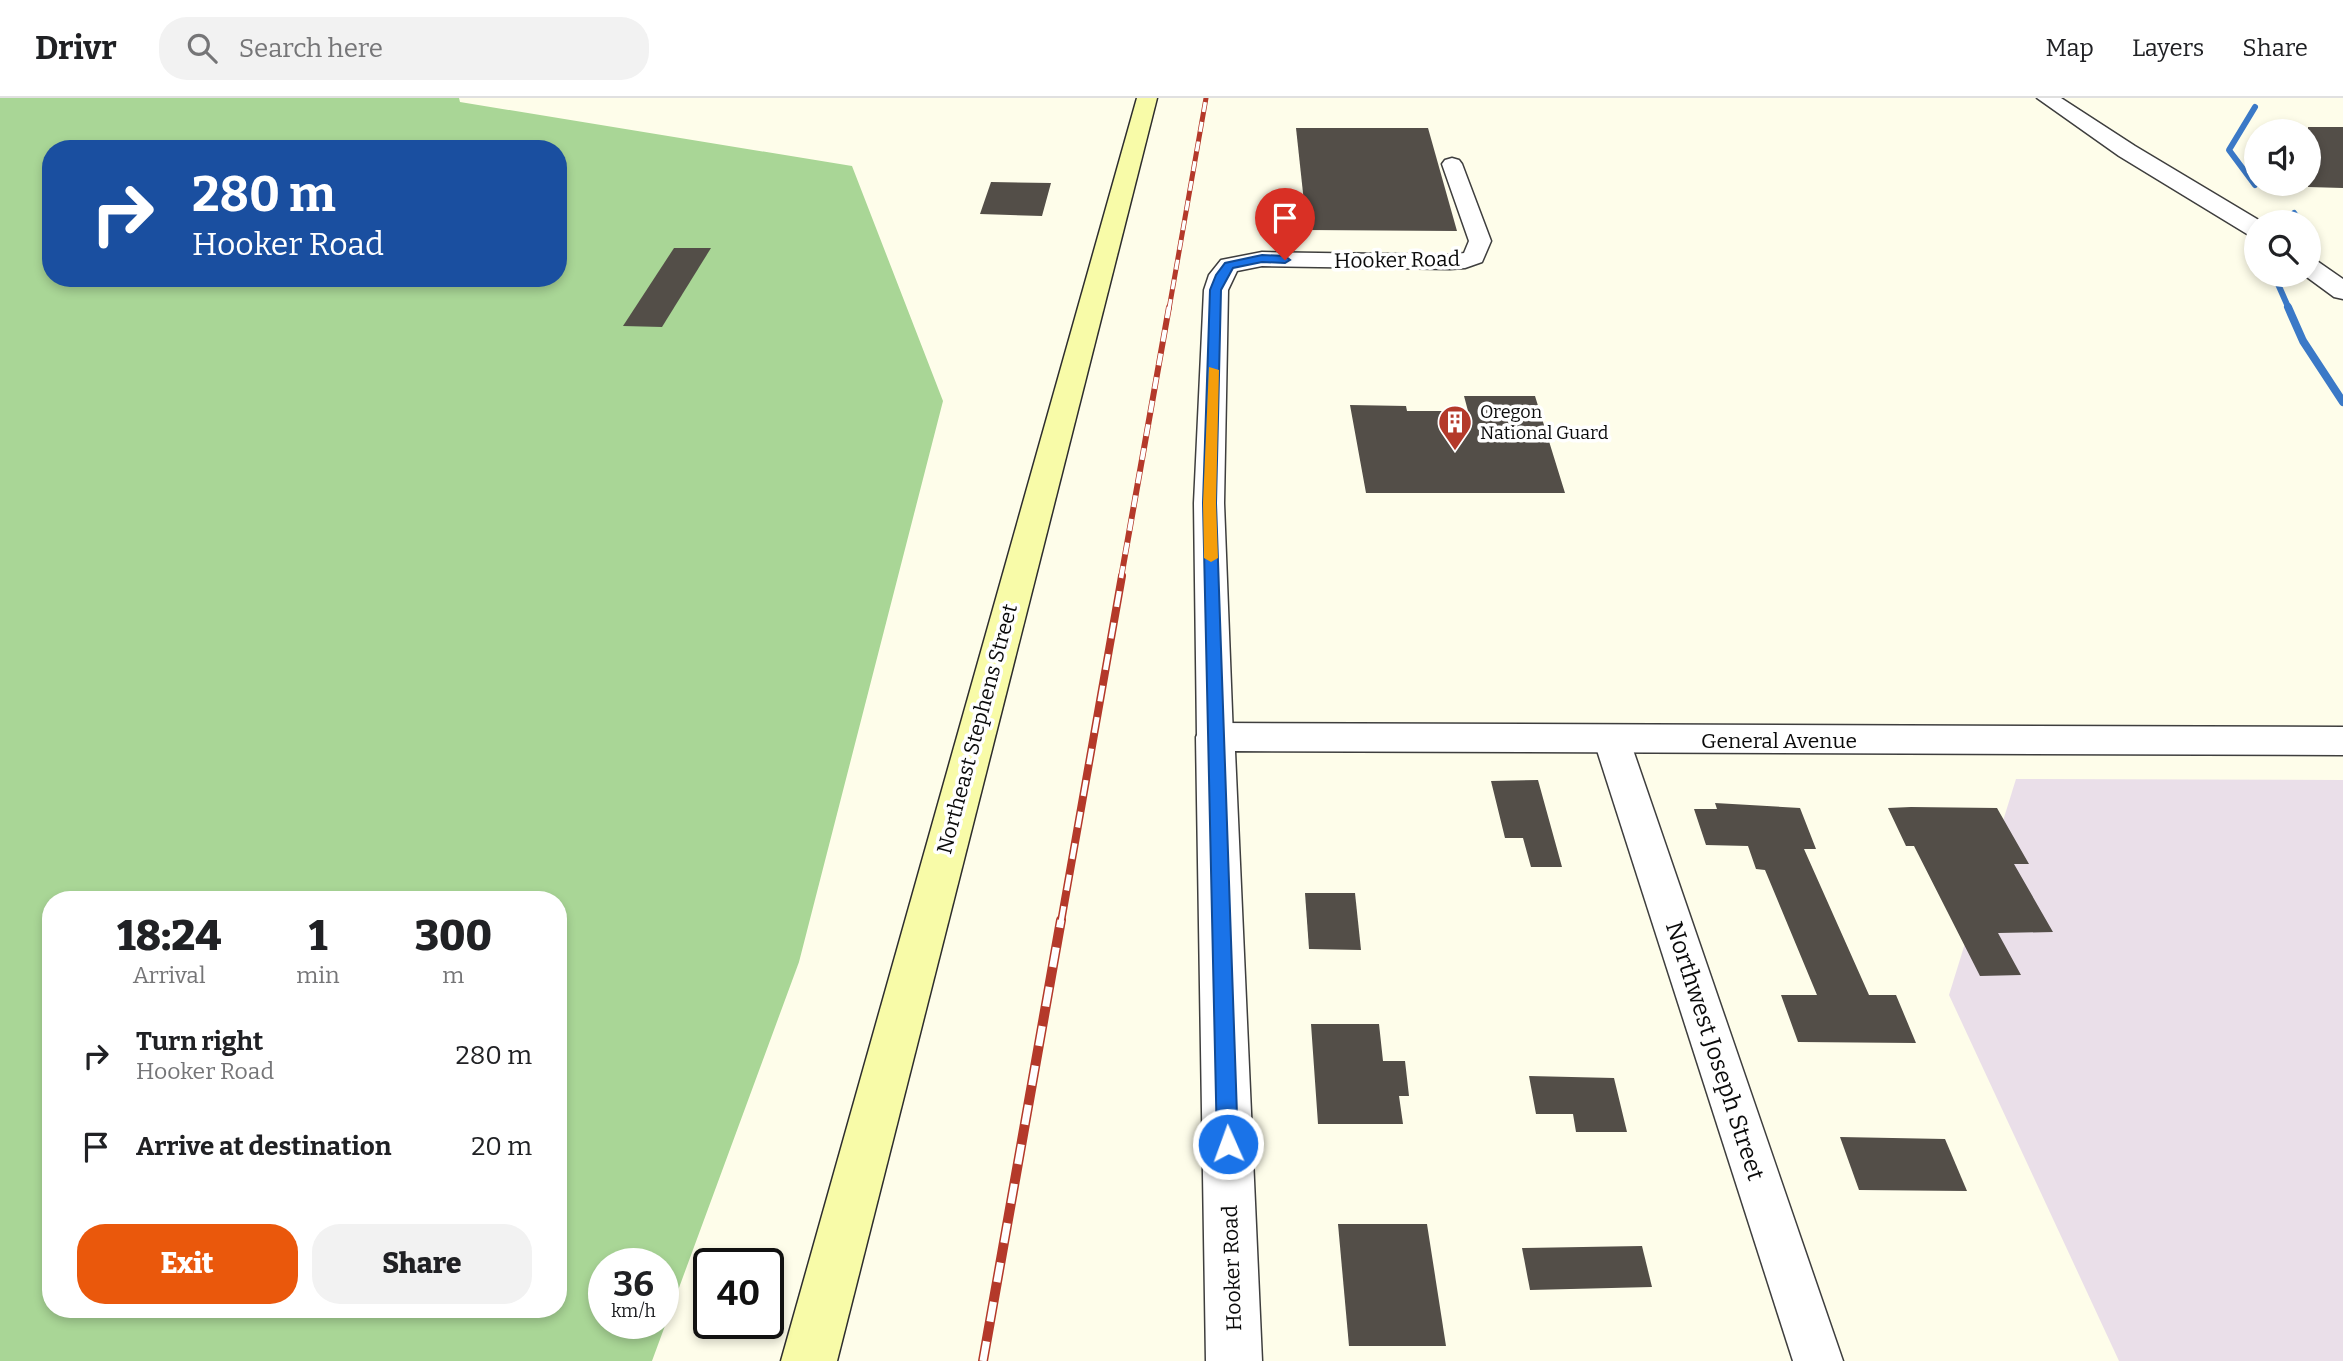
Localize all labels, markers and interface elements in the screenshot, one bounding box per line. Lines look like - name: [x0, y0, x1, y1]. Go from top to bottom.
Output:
- search box: [159, 17, 649, 80]
- text: Drivr: [35, 28, 117, 68]
- icon: search: [183, 29, 221, 67]
- text: Search here: [239, 33, 383, 64]
- text: Map: [2046, 34, 2094, 62]
- text: Layers: [2132, 34, 2204, 62]
- text: Share: [2242, 34, 2308, 62]
- map controls: [2244, 119, 2321, 287]
- button: sound: [2244, 119, 2321, 196]
- text: 280 m: [192, 165, 336, 224]
- icon: right: [77, 168, 168, 259]
- pin: [1255, 188, 1315, 260]
- icon: arrive: [1266, 199, 1304, 237]
- button: search: [2244, 210, 2321, 287]
- text: Hooker Road: [192, 225, 384, 263]
- street label: Hooker Road: [1334, 246, 1460, 274]
- place label: Oregon National Guard: [1480, 401, 1609, 444]
- building icon: Oregon National Guard: [1436, 403, 1474, 452]
- street label: Northeast Stephens Street: [931, 601, 1023, 857]
- street label: General Avenue: [1701, 728, 1857, 754]
- text: 18:24: [117, 911, 221, 961]
- text: 1: [309, 911, 327, 961]
- text: 300: [415, 911, 492, 961]
- street label: Northwest Joseph Street: [1660, 918, 1770, 1184]
- text: Arrival: [133, 961, 206, 989]
- text: min: [296, 961, 340, 989]
- text: m: [442, 961, 464, 989]
- text: Turn right: [136, 1026, 263, 1057]
- icon: right: [77, 1037, 115, 1075]
- text: 280 m: [456, 1040, 532, 1071]
- text: Hooker Road: [136, 1057, 274, 1085]
- position arrow: [1191, 1107, 1265, 1181]
- icon: arrive: [77, 1128, 115, 1166]
- text: Arrive at destination: [136, 1131, 391, 1162]
- text: 20 m: [471, 1131, 532, 1162]
- street label: Hooker Road: [1217, 1205, 1247, 1331]
- button: Exit: [77, 1224, 298, 1304]
- button: Share: [312, 1224, 532, 1304]
- speed limit sign: 40: [693, 1248, 784, 1339]
- text: 36: [613, 1263, 654, 1305]
- text: km/h: [611, 1300, 656, 1322]

